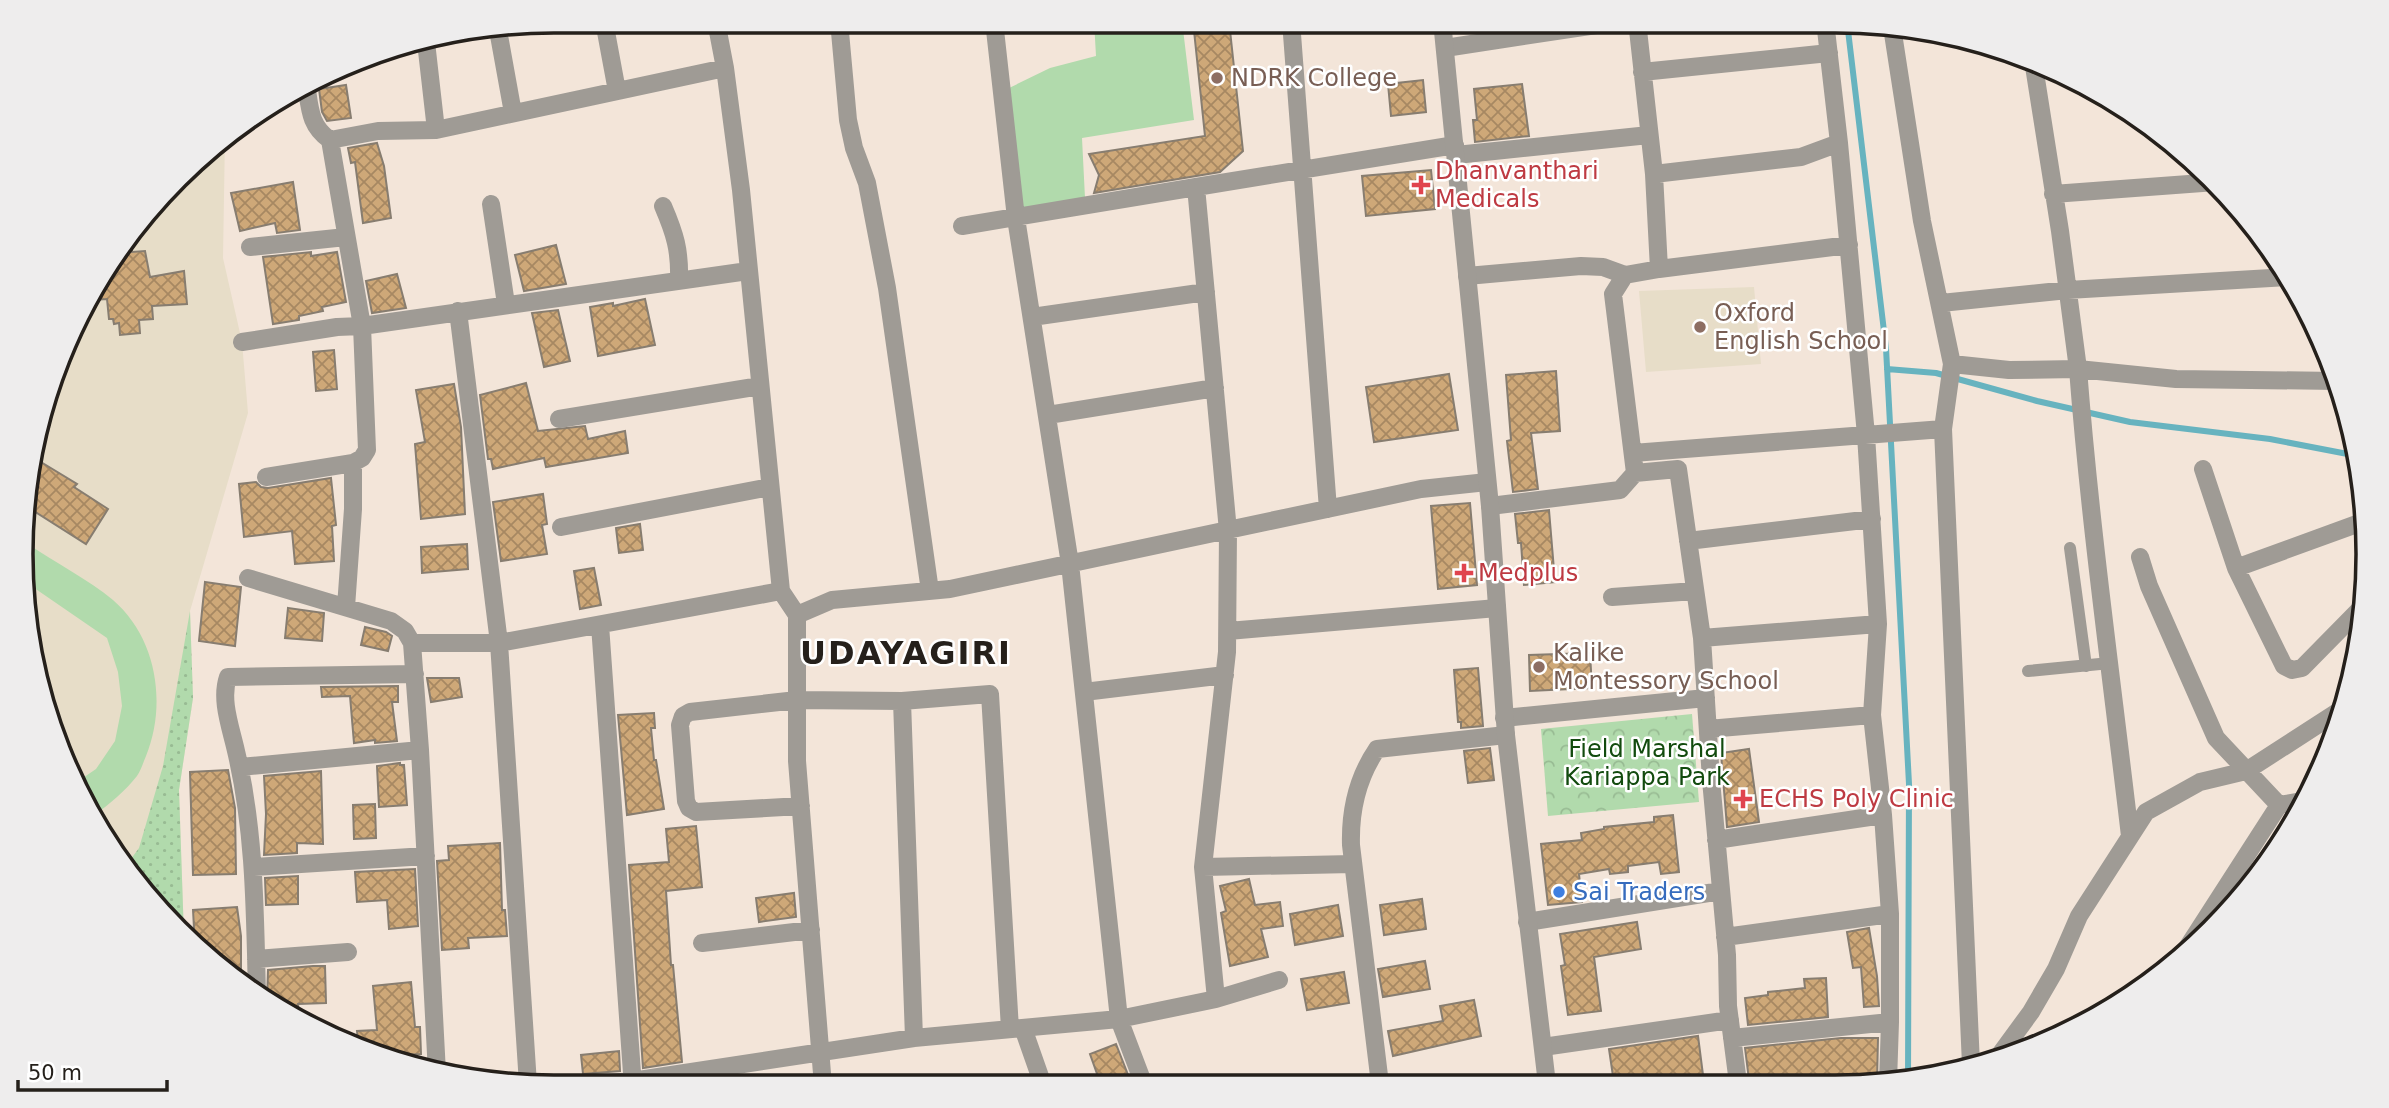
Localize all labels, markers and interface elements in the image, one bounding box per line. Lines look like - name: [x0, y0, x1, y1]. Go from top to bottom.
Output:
- place label: NDRK College: [1231, 64, 1397, 92]
- marker: NDRK College: [1209, 70, 1225, 86]
- place label: Dhanvanthari Medicals: [1435, 157, 1599, 213]
- marker: Dhanvanthari Medicals: [1413, 177, 1429, 193]
- place label: Oxford English School: [1714, 299, 1888, 355]
- marker: Oxford English School: [1692, 319, 1708, 335]
- place label: Medplus: [1478, 559, 1578, 587]
- marker: Medplus: [1456, 565, 1472, 581]
- district label: UDAYAGIRI: [800, 634, 1012, 672]
- place label: Kalike Montessory School: [1553, 639, 1779, 695]
- marker: Kalike Montessory School: [1531, 659, 1547, 675]
- park label: Field Marshal Kariappa Park: [1564, 735, 1730, 791]
- place label: ECHS Poly Clinic: [1759, 785, 1954, 813]
- marker: ECHS Poly Clinic: [1733, 789, 1753, 809]
- place label: Sai Traders: [1573, 878, 1705, 906]
- marker: Sai Traders: [1551, 884, 1567, 900]
- scale bar: [18, 1048, 166, 1092]
- text: 50 m: [28, 1061, 82, 1085]

